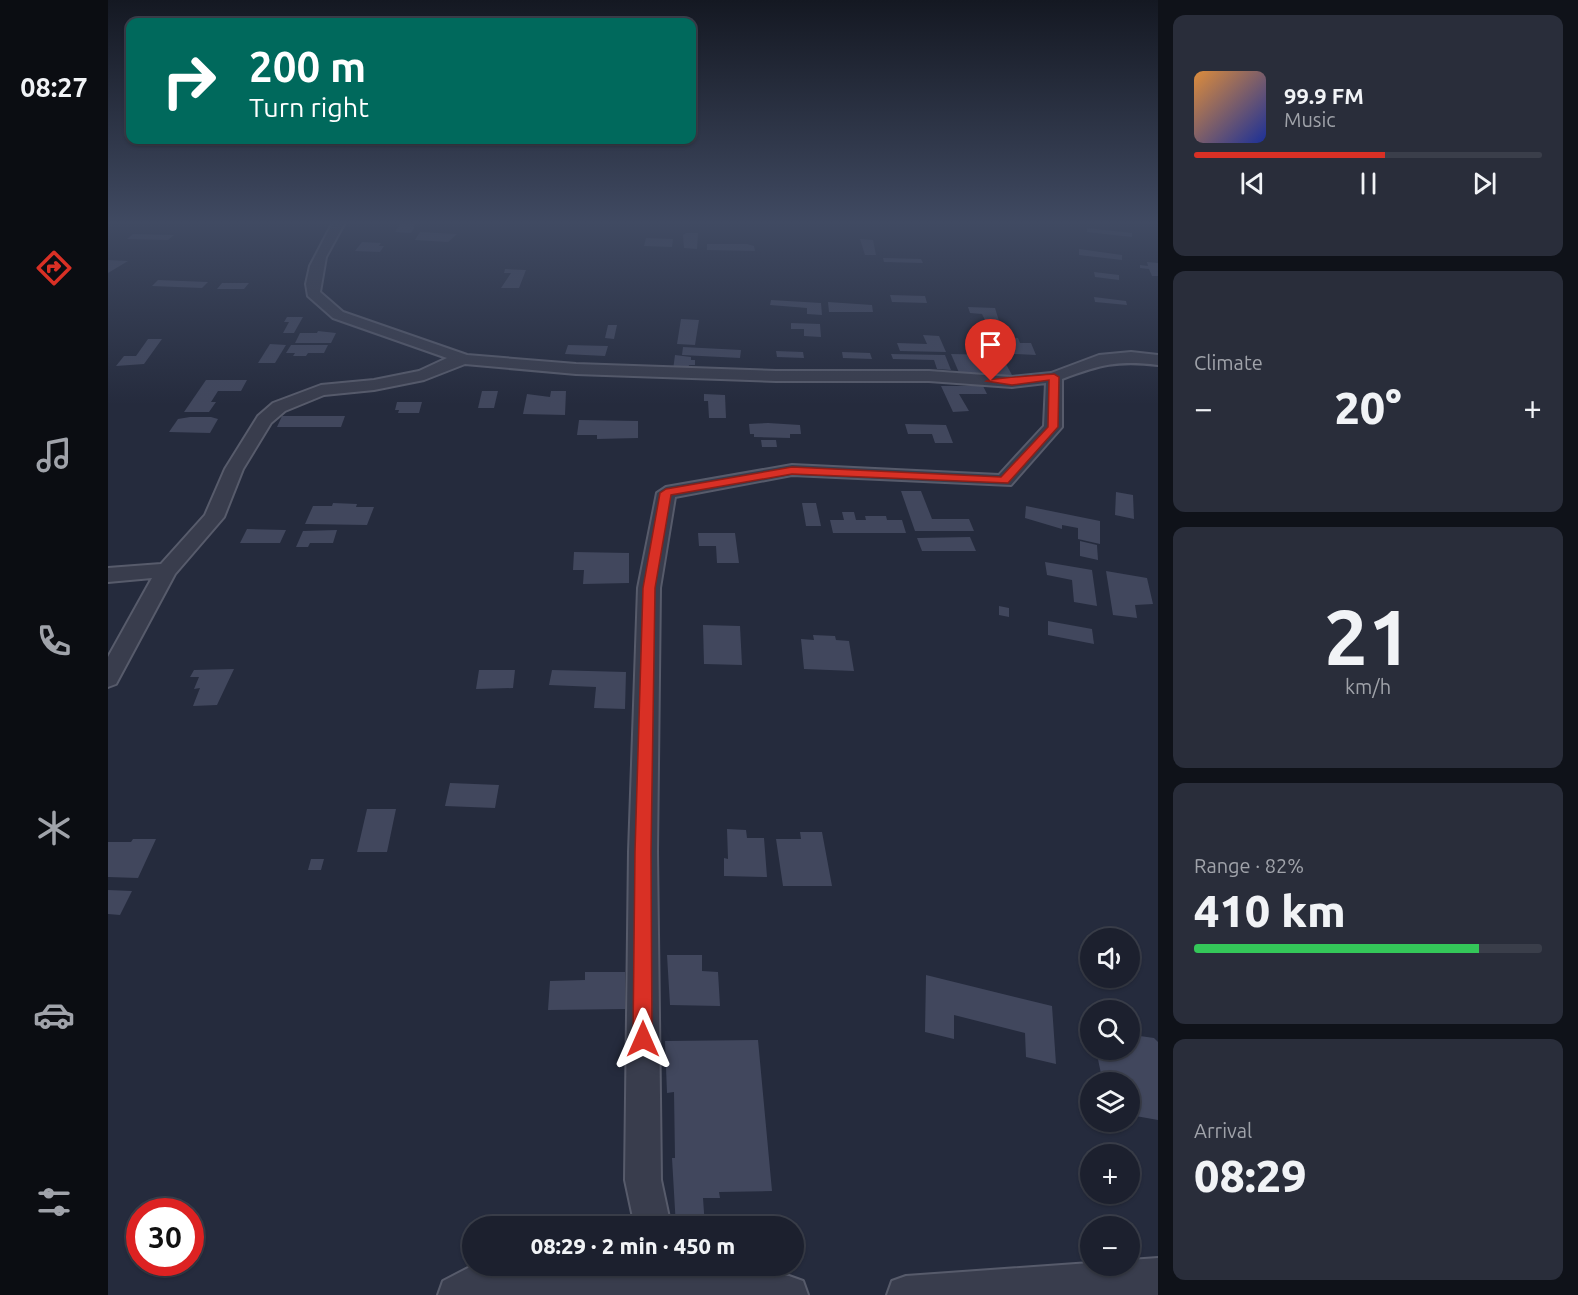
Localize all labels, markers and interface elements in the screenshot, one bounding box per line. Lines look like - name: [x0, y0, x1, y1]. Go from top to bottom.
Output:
- icon: right: [150, 42, 228, 120]
- text: 200 m: [249, 43, 366, 90]
- text: 08:27: [20, 72, 88, 102]
- text: 99.9 FM: [1284, 83, 1364, 108]
- text: Turn right: [249, 92, 369, 122]
- text: Music: [1284, 108, 1336, 131]
- icon: previous: [1236, 167, 1269, 200]
- icon: pause: [1352, 167, 1385, 200]
- icon: next: [1468, 167, 1501, 200]
- icon: directions: [33, 247, 75, 289]
- pin: [965, 319, 1016, 381]
- icon: arrive: [974, 328, 1007, 361]
- text: Climate: [1194, 351, 1263, 374]
- text: 20°: [1334, 382, 1402, 433]
- text: −: [1194, 389, 1213, 426]
- text: +: [1523, 389, 1542, 426]
- icon: music: [33, 434, 75, 476]
- text: 21: [1324, 592, 1412, 680]
- icon: phone: [33, 620, 75, 662]
- text: km/h: [1345, 675, 1391, 698]
- icon: climate: [33, 807, 75, 849]
- text: Range · 82%: [1194, 854, 1304, 877]
- text: 410 km: [1194, 885, 1346, 936]
- map controls: [1080, 928, 1140, 1276]
- button: sound: [1080, 928, 1140, 988]
- icon: car: [33, 994, 75, 1036]
- button: search: [1080, 1000, 1140, 1060]
- position arrow: [611, 1007, 675, 1071]
- button: layers: [1080, 1072, 1140, 1132]
- text: Arrival: [1194, 1119, 1252, 1142]
- button: +: [1080, 1144, 1140, 1204]
- text: 08:29: [1194, 1150, 1307, 1201]
- icon: filters: [33, 1181, 75, 1223]
- speed limit sign: 30: [126, 1198, 204, 1276]
- button: −: [1080, 1216, 1140, 1276]
- text: 08:29 · 2 min · 450 m: [531, 1233, 735, 1258]

